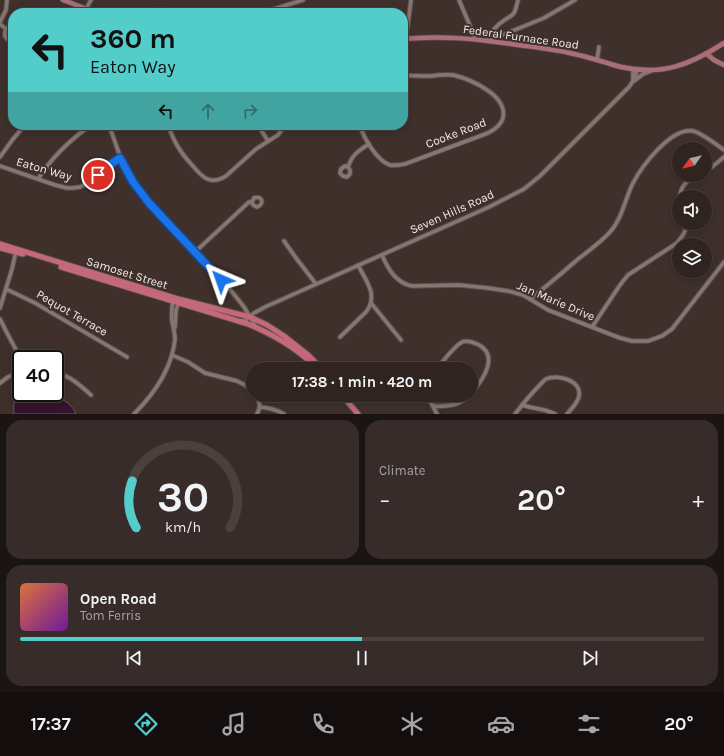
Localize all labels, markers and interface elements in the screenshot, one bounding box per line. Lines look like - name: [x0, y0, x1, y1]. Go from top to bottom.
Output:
- text: 360 m: [90, 22, 176, 55]
- street label: Federal Furnace Road: [462, 22, 580, 52]
- icon: left: [24, 24, 76, 76]
- text: Eaton Way: [90, 56, 176, 78]
- icon: left: [155, 100, 177, 122]
- icon: ahead: [197, 100, 219, 122]
- icon: right: [239, 100, 261, 122]
- street label: Cooke Road: [424, 115, 488, 151]
- north arrow: [672, 142, 712, 182]
- map controls: [672, 142, 712, 278]
- street label: Eaton Way: [15, 154, 74, 184]
- pin: [81, 158, 115, 192]
- icon: arrive: [87, 164, 109, 186]
- street label: Seven Hills Road: [408, 187, 496, 237]
- button: sound: [672, 190, 712, 230]
- button: layers: [672, 238, 712, 278]
- street label: Samoset Street: [85, 254, 170, 292]
- position arrow: [200, 259, 242, 301]
- street label: Jan Marie Drive: [515, 278, 597, 324]
- street label: Pequot Terrace: [34, 287, 110, 339]
- speed limit sign: 40: [12, 350, 64, 402]
- text: 17:38 · 1 min · 420 m: [292, 373, 432, 391]
- text: Climate: [379, 463, 425, 478]
- text: 30: [156, 472, 209, 520]
- text: 20°: [517, 482, 566, 518]
- text: −: [379, 487, 391, 513]
- text: +: [692, 487, 704, 513]
- text: km/h: [164, 518, 201, 535]
- text: Open Road: [80, 590, 157, 608]
- text: Tom Ferris: [80, 608, 141, 623]
- icon: previous: [123, 647, 145, 669]
- icon: pause: [351, 647, 373, 669]
- icon: next: [579, 647, 601, 669]
- icon: directions: [132, 710, 160, 738]
- icon: music: [220, 710, 248, 738]
- icon: phone: [309, 710, 337, 738]
- icon: climate: [398, 710, 426, 738]
- icon: car: [487, 710, 515, 738]
- icon: filters: [575, 710, 603, 738]
- text: 17:37: [30, 713, 71, 735]
- text: 20°: [664, 713, 694, 735]

